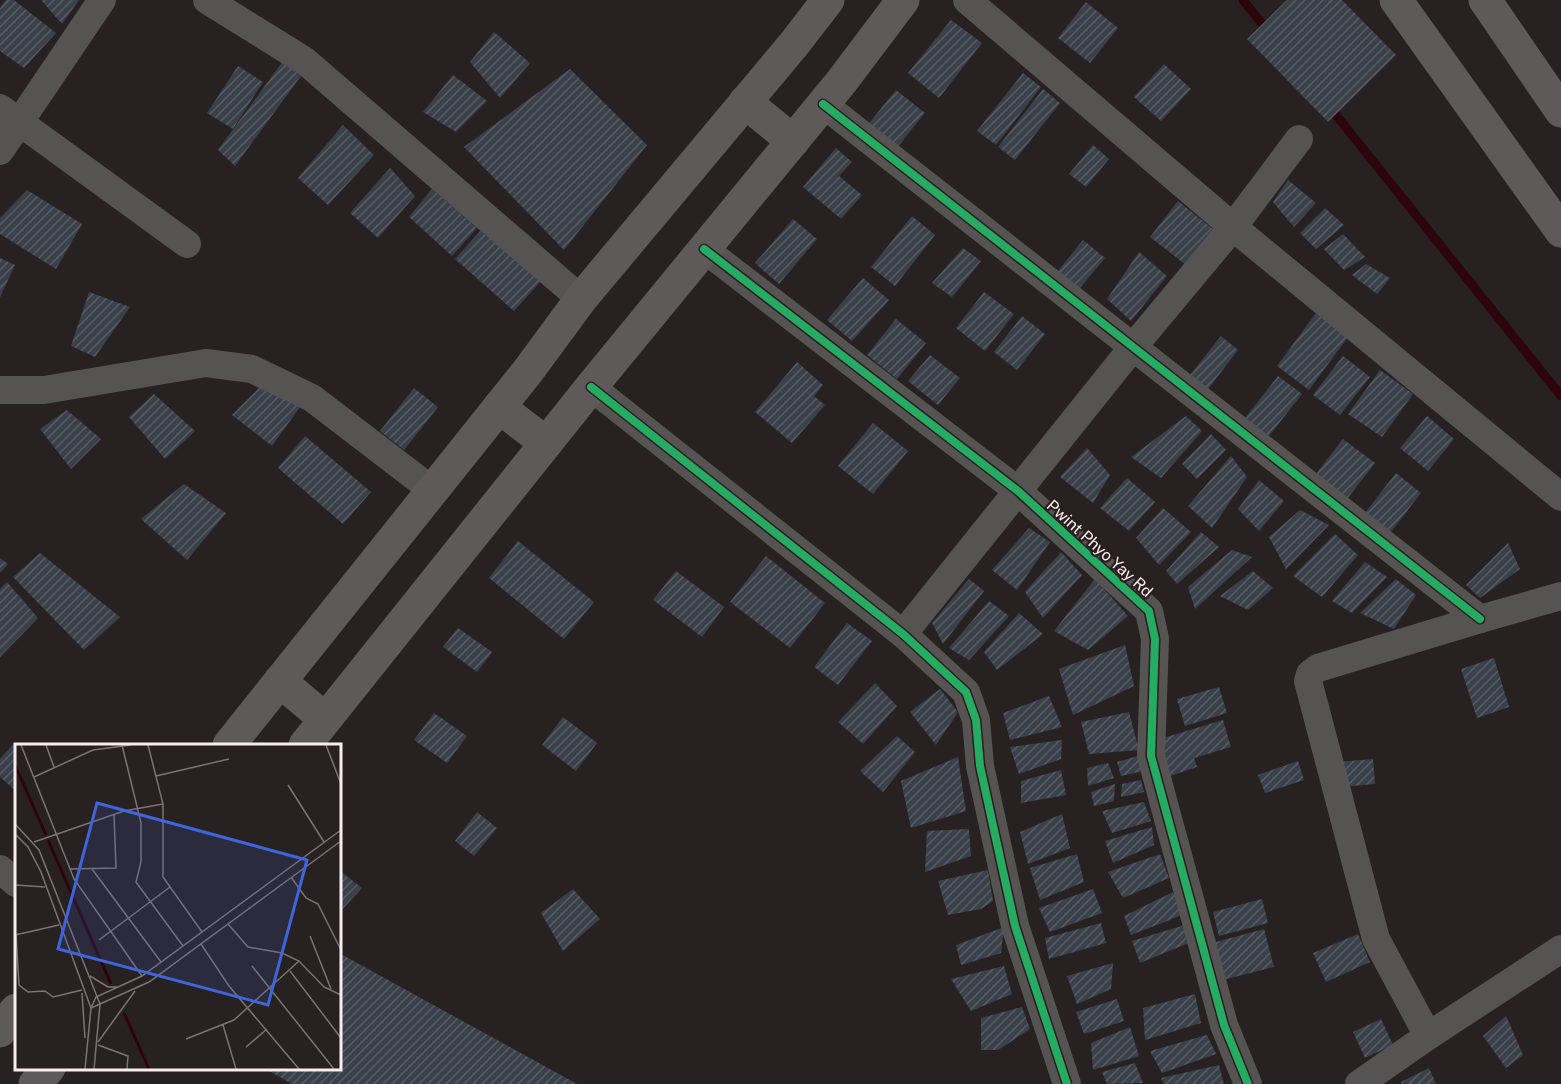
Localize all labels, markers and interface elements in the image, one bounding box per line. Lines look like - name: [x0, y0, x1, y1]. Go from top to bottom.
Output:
- street label: Pwint Phyo Yay Rd: [1043, 496, 1157, 601]
- inset map: [15, 744, 340, 1069]

